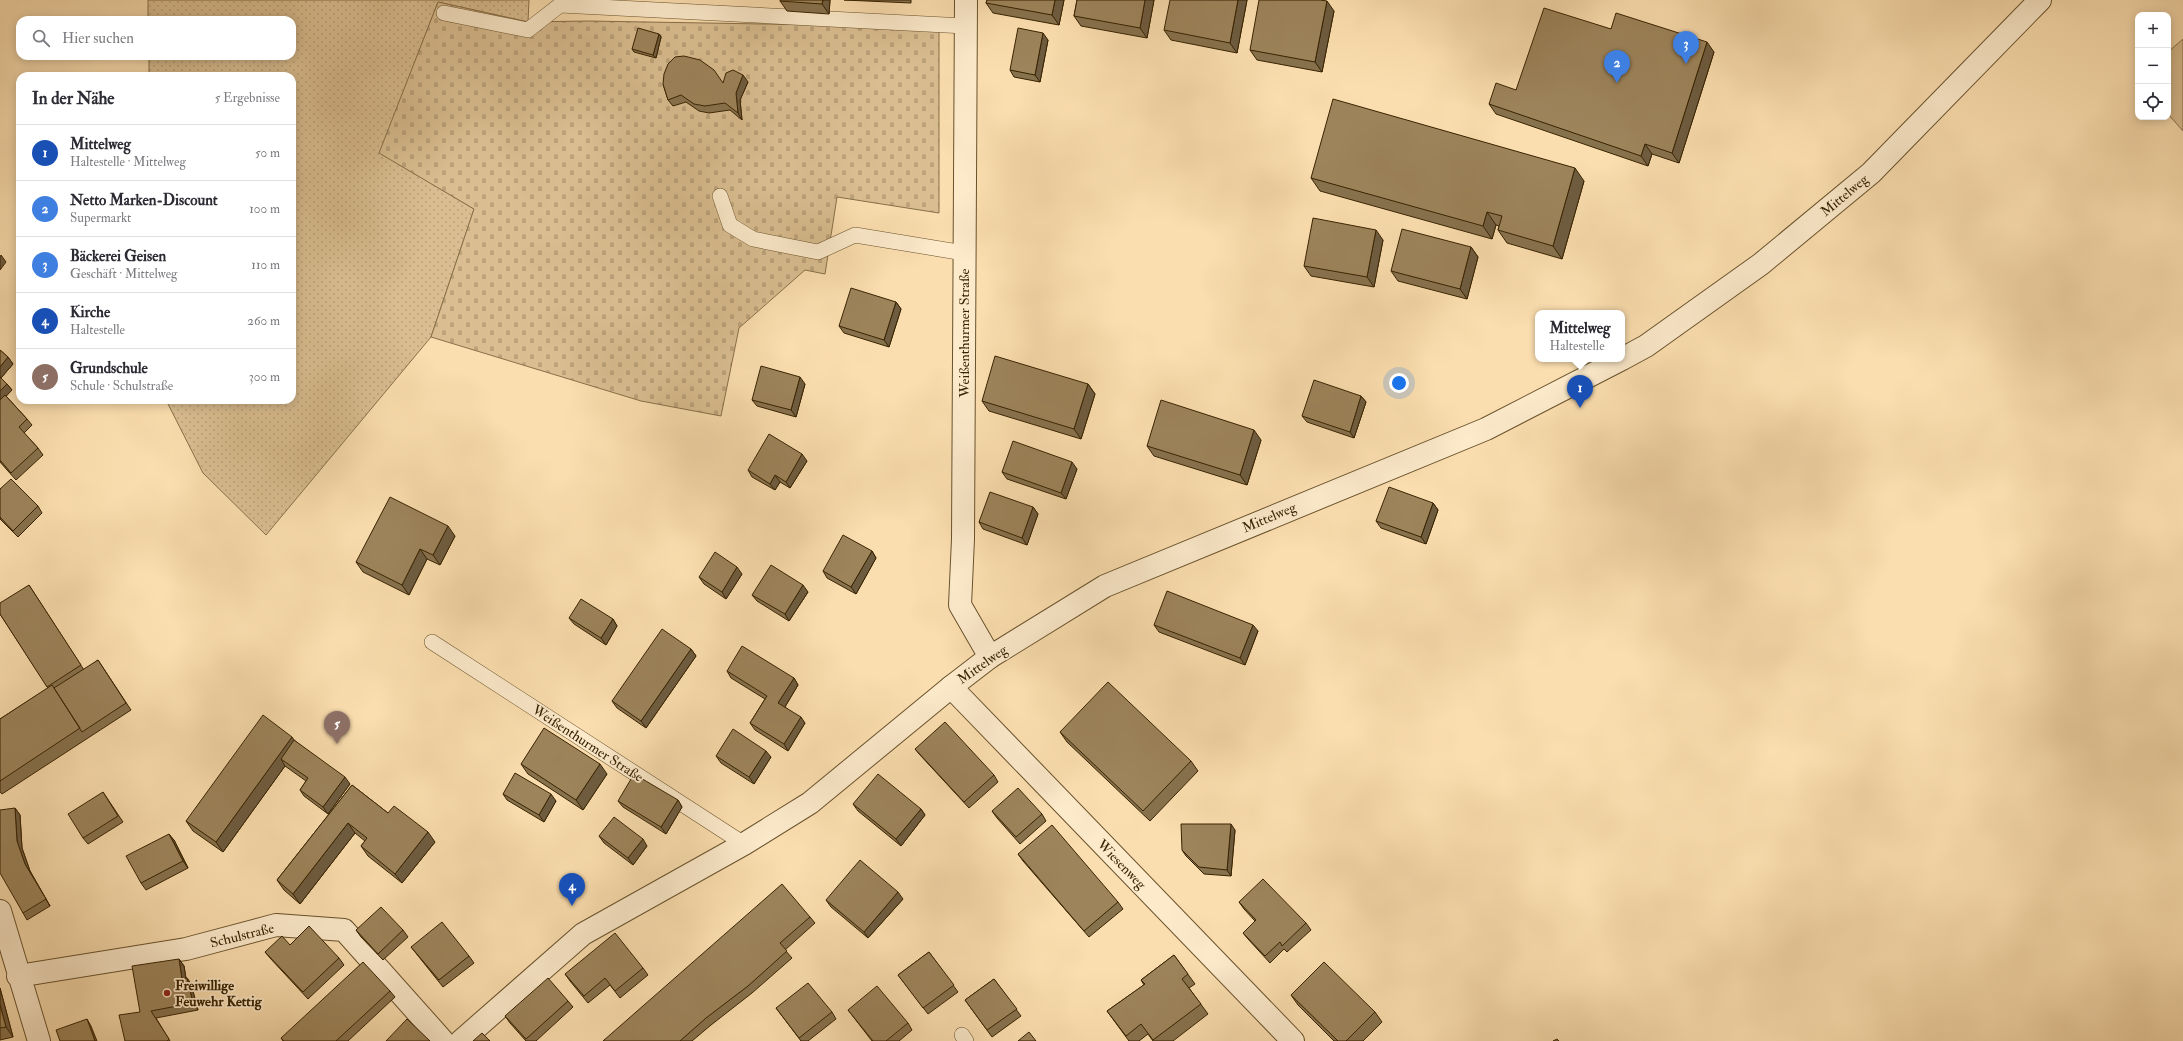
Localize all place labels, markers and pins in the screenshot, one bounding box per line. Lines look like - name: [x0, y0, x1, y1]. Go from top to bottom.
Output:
- pin: 3: [1673, 31, 1699, 64]
- pin: 2: [1604, 50, 1630, 83]
- pin: 1: [1567, 375, 1593, 408]
- pin: 5: [324, 711, 350, 744]
- pin: 4: [559, 873, 585, 906]
- place label: Freiwillige Feuwehr Kettig: [175, 977, 263, 1011]
- marker: Freiwillige Feuwehr Kettig: [162, 988, 172, 998]

